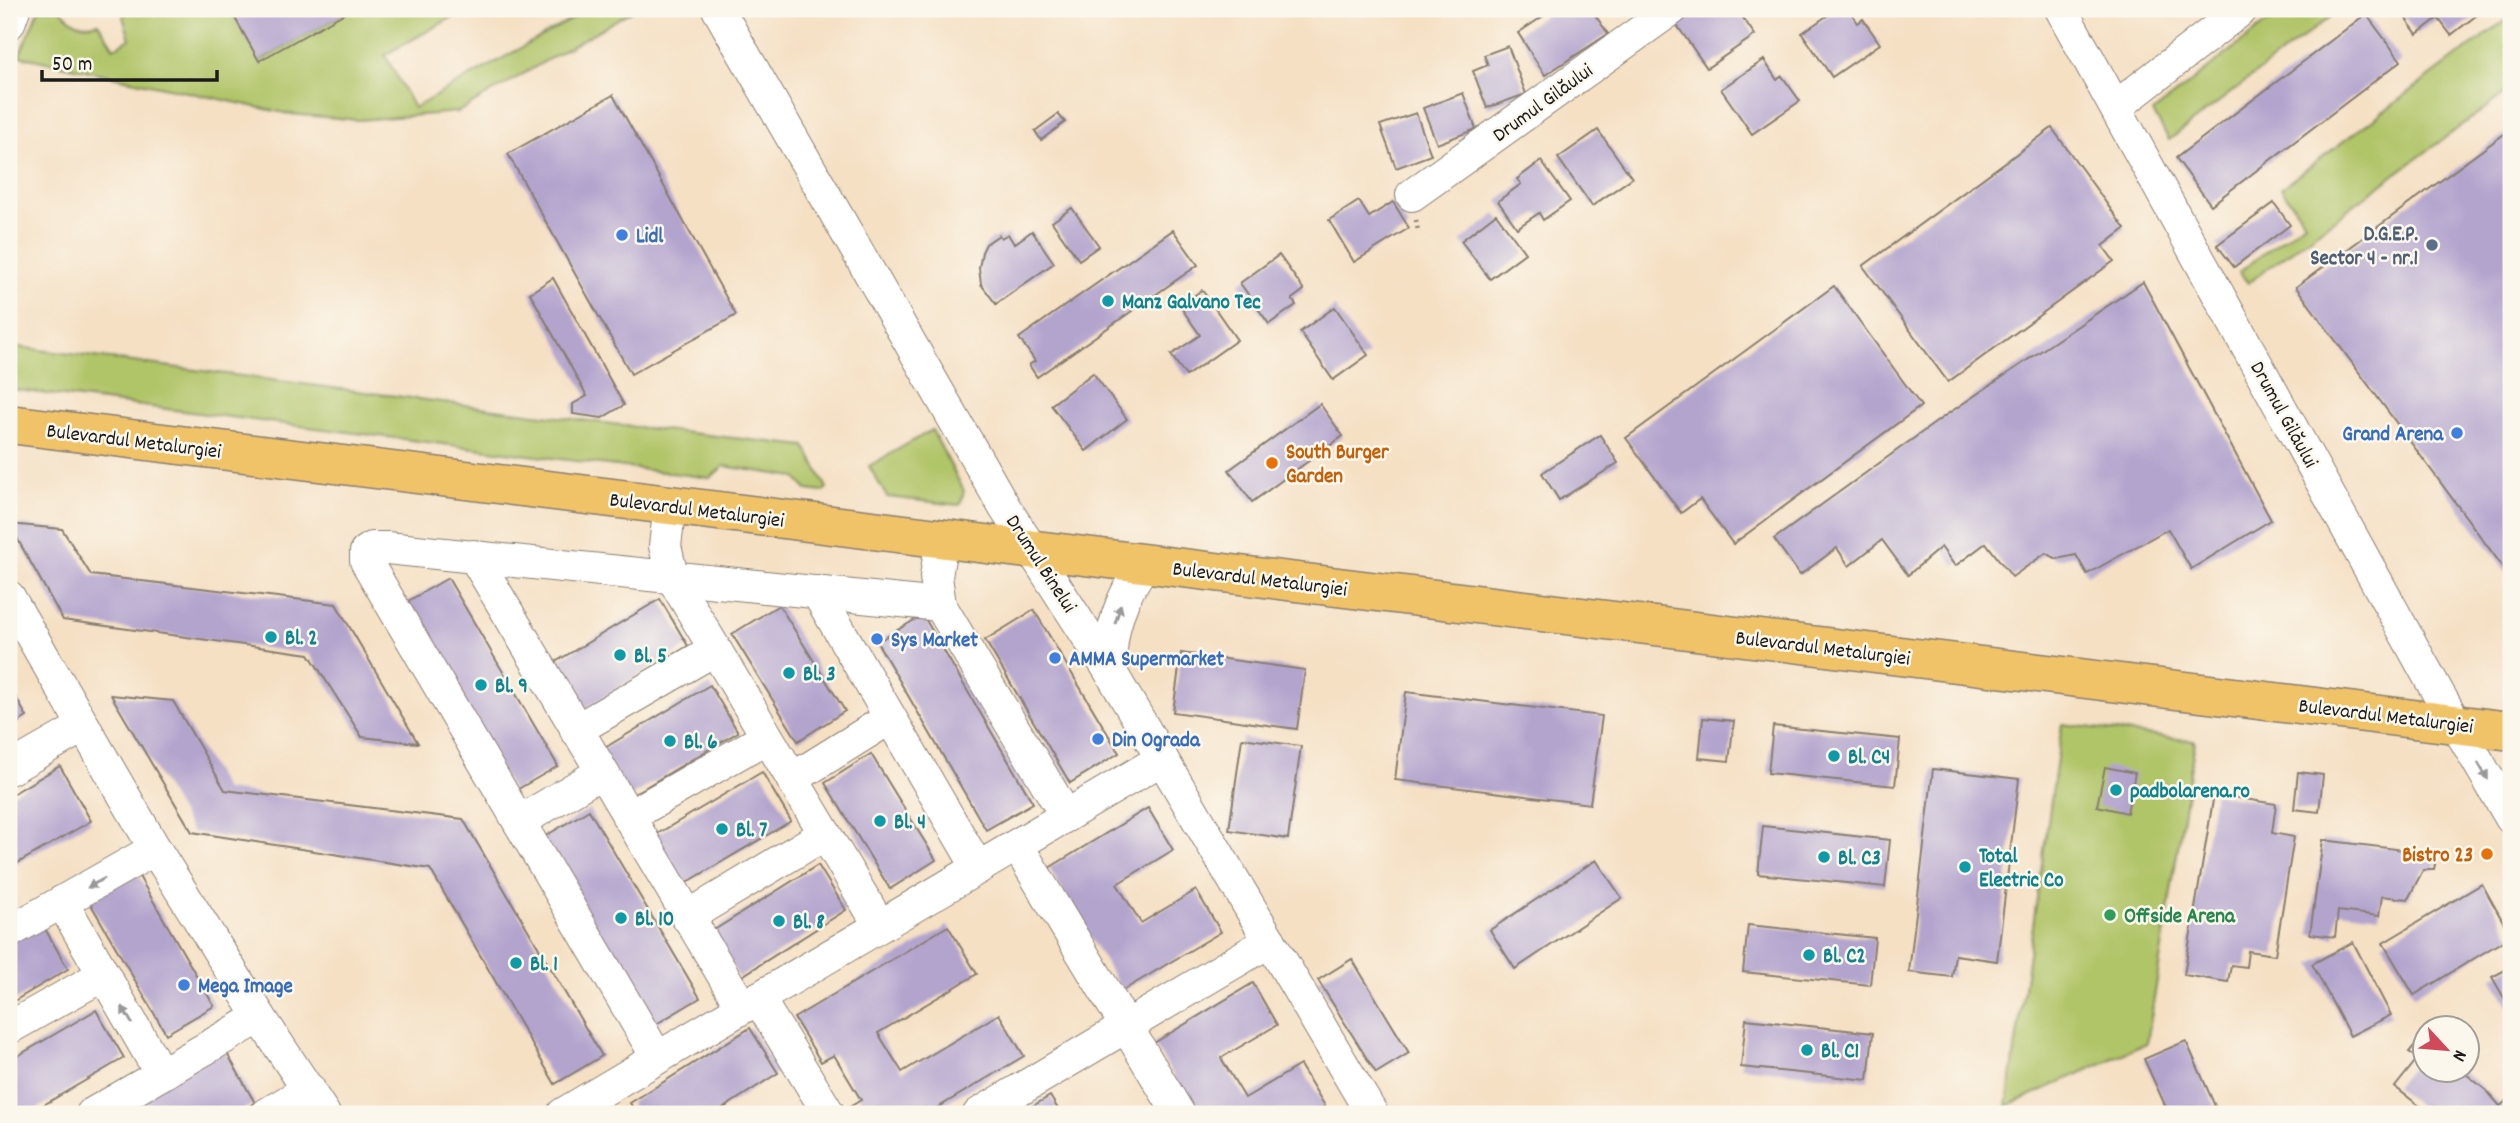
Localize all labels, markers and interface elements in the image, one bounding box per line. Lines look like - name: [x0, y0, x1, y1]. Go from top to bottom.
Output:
- scale bar: [42, 38, 217, 82]
- text: 50 m: [52, 51, 92, 81]
- street label: Drumul Gilăului: [1487, 58, 1600, 151]
- place label: D.G.E.P. Sector 4 - nr.1: [2310, 221, 2418, 275]
- place label: Lidl: [636, 223, 664, 253]
- marker: Lidl: [614, 227, 630, 243]
- marker: D.G.E.P. Sector 4 - nr.1: [2424, 237, 2440, 253]
- place label: Manz Galvano Tec: [1122, 289, 1261, 319]
- marker: Manz Galvano Tec: [1100, 293, 1116, 309]
- street label: Drumul Gilăului: [2241, 357, 2324, 474]
- street label: Bulevardul Metalurgiei: [45, 417, 223, 469]
- place label: Grand Arena: [2342, 421, 2444, 451]
- marker: Grand Arena: [2449, 425, 2465, 441]
- place label: South Burger Garden: [1286, 439, 1390, 493]
- marker: South Burger Garden: [1264, 455, 1280, 471]
- street label: Bulevardul Metalurgiei: [608, 486, 786, 538]
- street label: Drumul Binelui: [997, 510, 1083, 620]
- street label: Bulevardul Metalurgiei: [1171, 555, 1349, 607]
- one-way arrow: [1113, 603, 1123, 624]
- street label: Bulevardul Metalurgiei: [1734, 624, 1912, 676]
- place label: Bl. 2: [285, 625, 317, 655]
- place label: Sys Market: [891, 627, 978, 657]
- marker: Bl. 2: [263, 629, 279, 645]
- marker: Sys Market: [869, 631, 885, 647]
- place label: Bl. 5: [634, 643, 667, 673]
- place label: AMMA Supermarket: [1069, 646, 1224, 676]
- marker: Bl. 5: [612, 647, 628, 663]
- marker: AMMA Supermarket: [1047, 650, 1063, 666]
- place label: Bl. 3: [803, 661, 836, 691]
- marker: Bl. 3: [781, 665, 797, 681]
- place label: Bl. 9: [495, 673, 528, 703]
- marker: Bl. 9: [473, 677, 489, 693]
- street label: Bulevardul Metalurgiei: [2297, 692, 2475, 744]
- place label: Din Ograda: [1112, 727, 1201, 757]
- place label: Bl. 6: [684, 729, 718, 759]
- marker: Din Ograda: [1090, 731, 1106, 747]
- marker: Bl. 6: [662, 733, 678, 749]
- place label: Bl. C4: [1848, 744, 1890, 774]
- marker: Bl. C4: [1826, 748, 1842, 764]
- one-way arrow: [2477, 761, 2489, 781]
- place label: padbolarena.ro: [2130, 778, 2250, 808]
- marker: padbolarena.ro: [2108, 782, 2124, 798]
- place label: Bl. 4: [894, 809, 926, 839]
- marker: Bl. 4: [872, 813, 888, 829]
- place label: Bl. 7: [736, 817, 767, 847]
- marker: Bl. 7: [714, 821, 730, 837]
- place label: Bistro 23: [2402, 842, 2473, 872]
- place label: Total Electric Co: [1979, 843, 2064, 897]
- place label: Bl. C3: [1838, 845, 1881, 875]
- marker: Bistro 23: [2479, 846, 2495, 862]
- marker: Bl. C3: [1816, 849, 1832, 865]
- marker: Total Electric Co: [1957, 859, 1973, 875]
- one-way arrow: [86, 877, 105, 889]
- place label: Offside Arena: [2124, 903, 2236, 933]
- place label: Bl. 10: [635, 906, 674, 936]
- marker: Offside Arena: [2102, 907, 2118, 923]
- place label: Bl. 8: [793, 909, 825, 939]
- marker: Bl. 10: [613, 910, 629, 926]
- marker: Bl. 8: [771, 913, 787, 929]
- place label: Bl. C2: [1823, 943, 1866, 973]
- marker: Bl. C2: [1801, 947, 1817, 963]
- place label: Bl. 1: [530, 951, 558, 981]
- marker: Bl. 1: [508, 955, 524, 971]
- place label: Mega Image: [198, 973, 293, 1003]
- marker: Mega Image: [176, 977, 192, 993]
- one-way arrow: [120, 1006, 133, 1025]
- north arrow: [2412, 1014, 2482, 1084]
- place label: Bl. C1: [1821, 1038, 1859, 1068]
- marker: Bl. C1: [1799, 1042, 1815, 1058]
- text: N: [2444, 1045, 2472, 1065]

